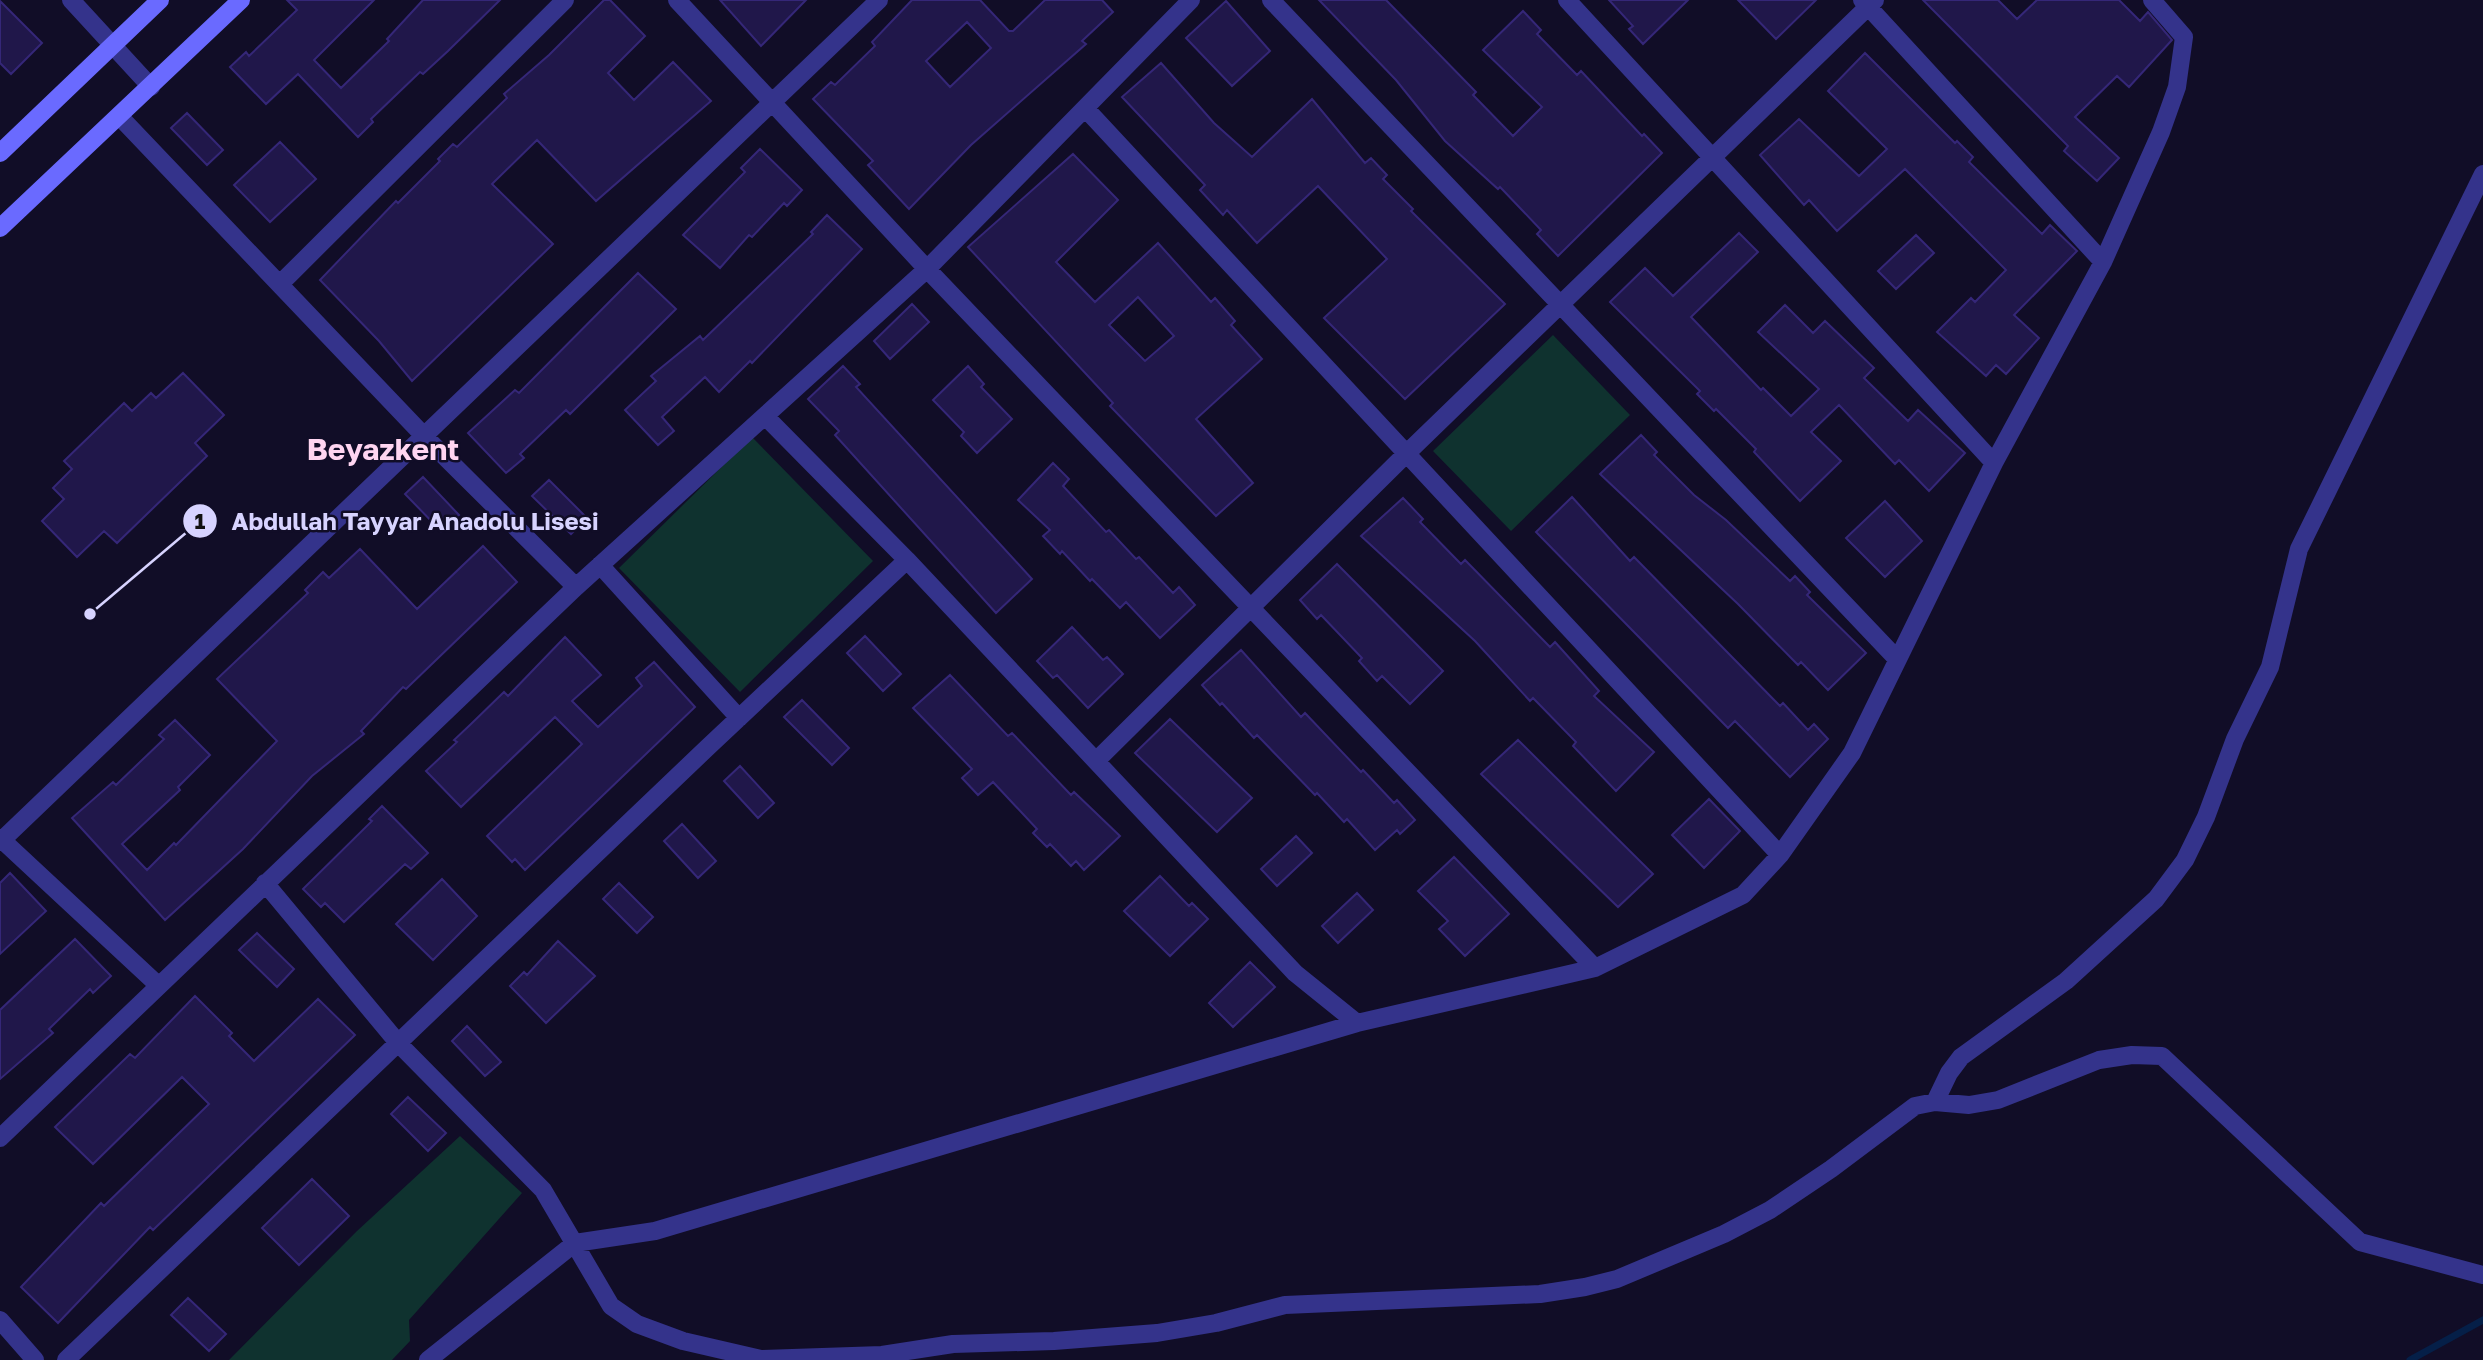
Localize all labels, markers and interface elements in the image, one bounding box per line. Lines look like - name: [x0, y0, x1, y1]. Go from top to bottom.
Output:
- district label: Beyazkent: [307, 431, 459, 467]
- callout: Abdullah Tayyar Anadolu Lisesi: [183, 499, 613, 544]
- text: Abdullah Tayyar Anadolu Lisesi: [231, 506, 599, 535]
- text: 1: [195, 508, 206, 534]

